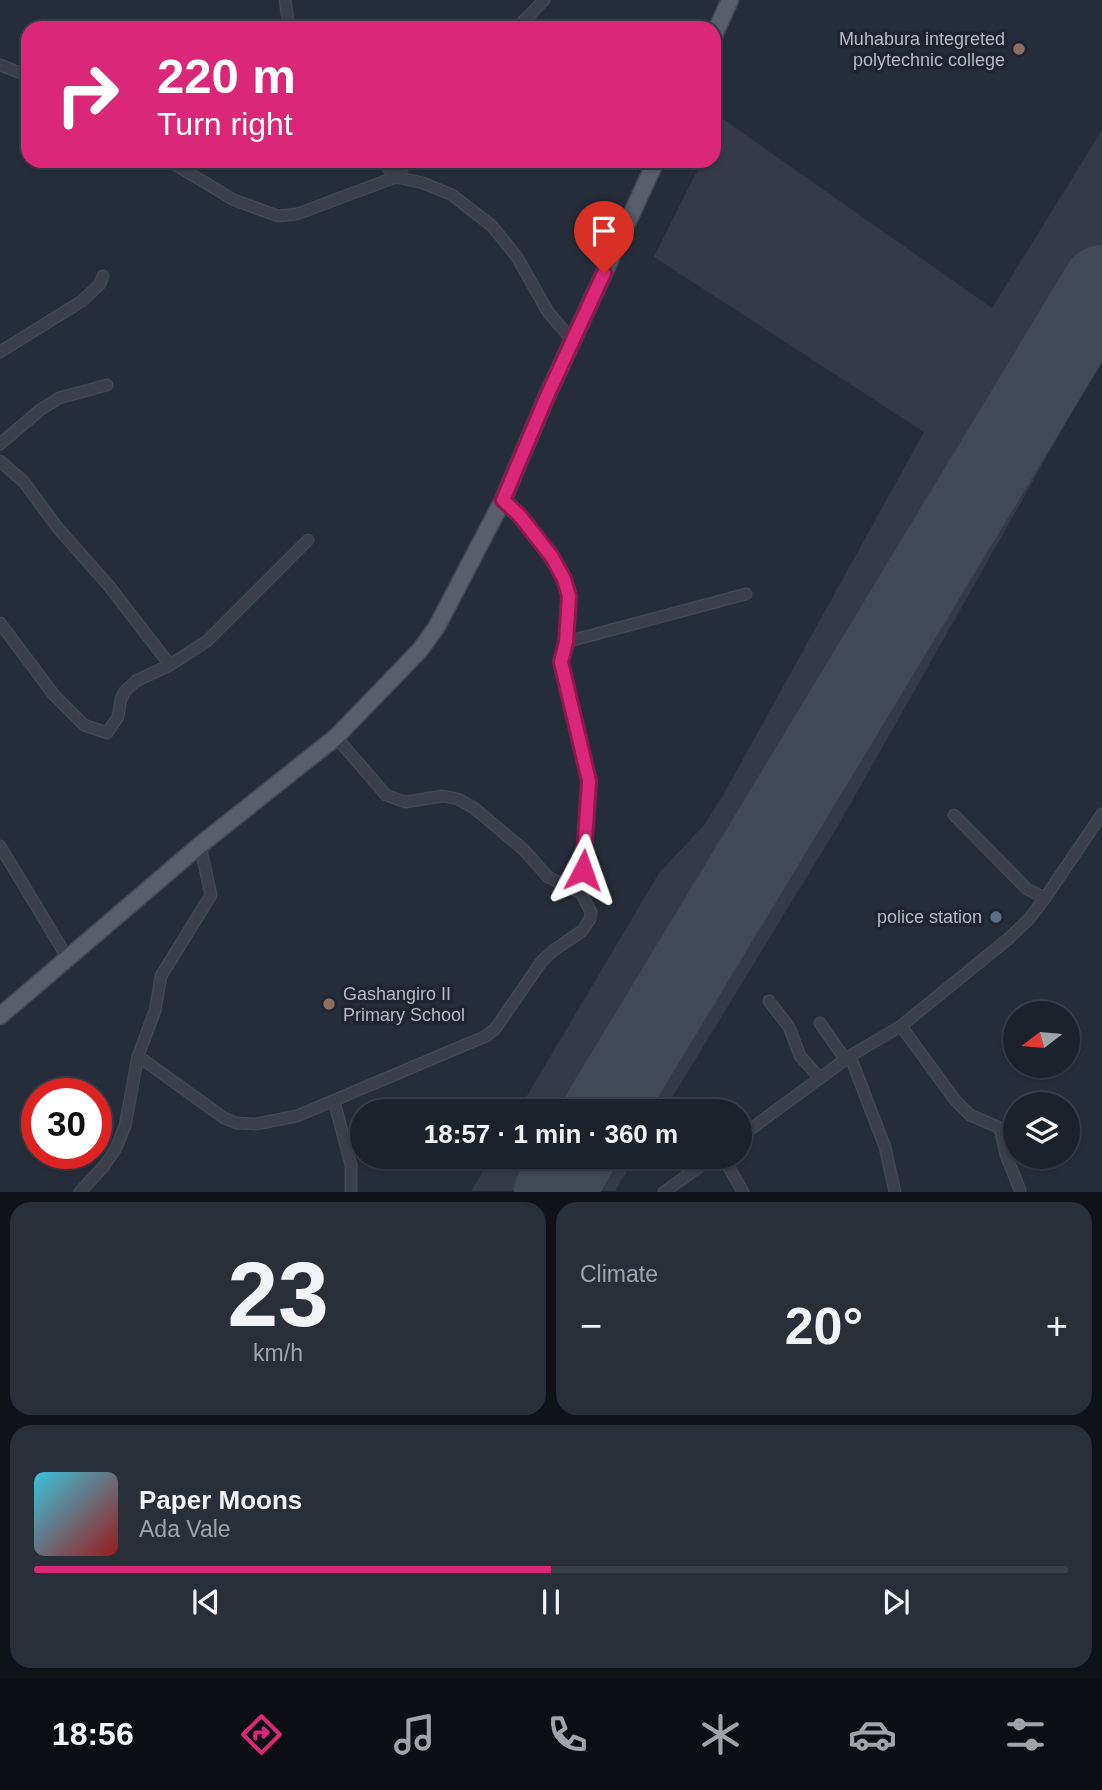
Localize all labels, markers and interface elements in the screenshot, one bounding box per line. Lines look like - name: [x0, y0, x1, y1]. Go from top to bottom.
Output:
- place label: Muhabura integreted polytechnic college: [839, 29, 1005, 70]
- marker: Muhabura integreted polytechnic college: [1011, 41, 1027, 57]
- icon: right: [42, 49, 133, 140]
- text: 220 m: [157, 49, 296, 103]
- text: Turn right: [157, 106, 293, 142]
- pin: [574, 201, 634, 273]
- icon: arrive: [585, 212, 623, 250]
- position arrow: [546, 833, 620, 907]
- place label: police station: [877, 907, 982, 927]
- marker: police station: [988, 909, 1004, 925]
- place label: Gashangiro II Primary School: [343, 984, 465, 1025]
- marker: Gashangiro II Primary School: [321, 996, 337, 1012]
- north arrow: [1003, 1001, 1080, 1078]
- map controls: [1003, 1001, 1080, 1169]
- speed limit sign: 30: [21, 1078, 112, 1169]
- button: layers: [1003, 1092, 1080, 1169]
- text: 18:57 · 1 min · 360 m: [424, 1119, 678, 1149]
- text: 23: [227, 1244, 329, 1345]
- text: Climate: [580, 1261, 658, 1287]
- text: 20°: [785, 1297, 863, 1355]
- text: −: [580, 1305, 602, 1347]
- text: +: [1046, 1305, 1068, 1347]
- text: km/h: [253, 1340, 303, 1366]
- text: Paper Moons: [139, 1485, 302, 1515]
- text: Ada Vale: [139, 1516, 231, 1542]
- icon: previous: [187, 1583, 225, 1621]
- icon: pause: [532, 1583, 570, 1621]
- icon: next: [877, 1583, 915, 1621]
- icon: directions: [237, 1710, 286, 1759]
- icon: music: [390, 1710, 439, 1759]
- icon: phone: [543, 1710, 592, 1759]
- icon: climate: [696, 1710, 745, 1759]
- icon: car: [848, 1710, 897, 1759]
- icon: filters: [1001, 1710, 1050, 1759]
- text: 18:56: [52, 1716, 134, 1752]

